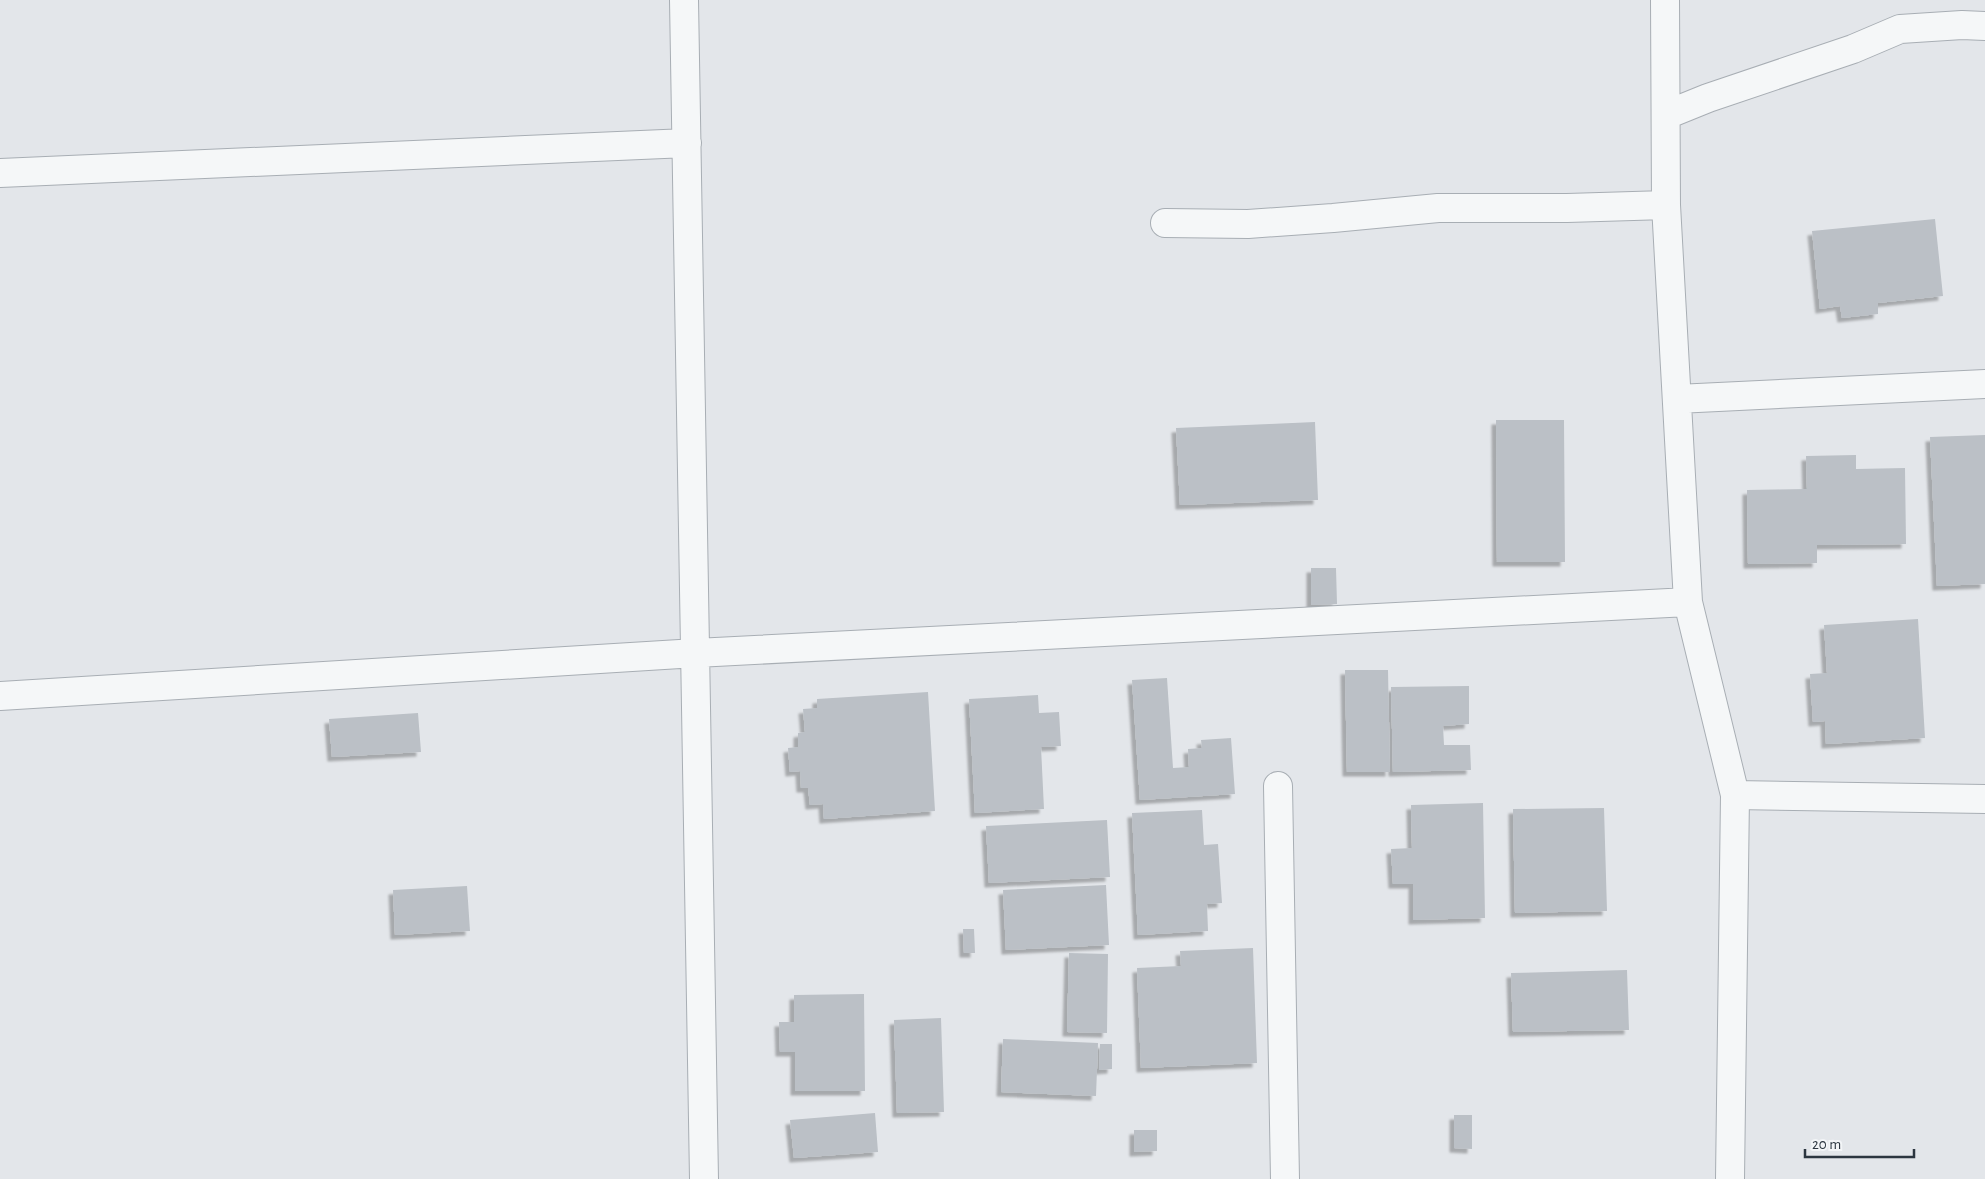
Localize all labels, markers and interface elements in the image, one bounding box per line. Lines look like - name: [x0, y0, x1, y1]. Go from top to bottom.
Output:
- scale bar: [1805, 1126, 1914, 1158]
- text: 20 m: [1812, 1137, 1841, 1152]

